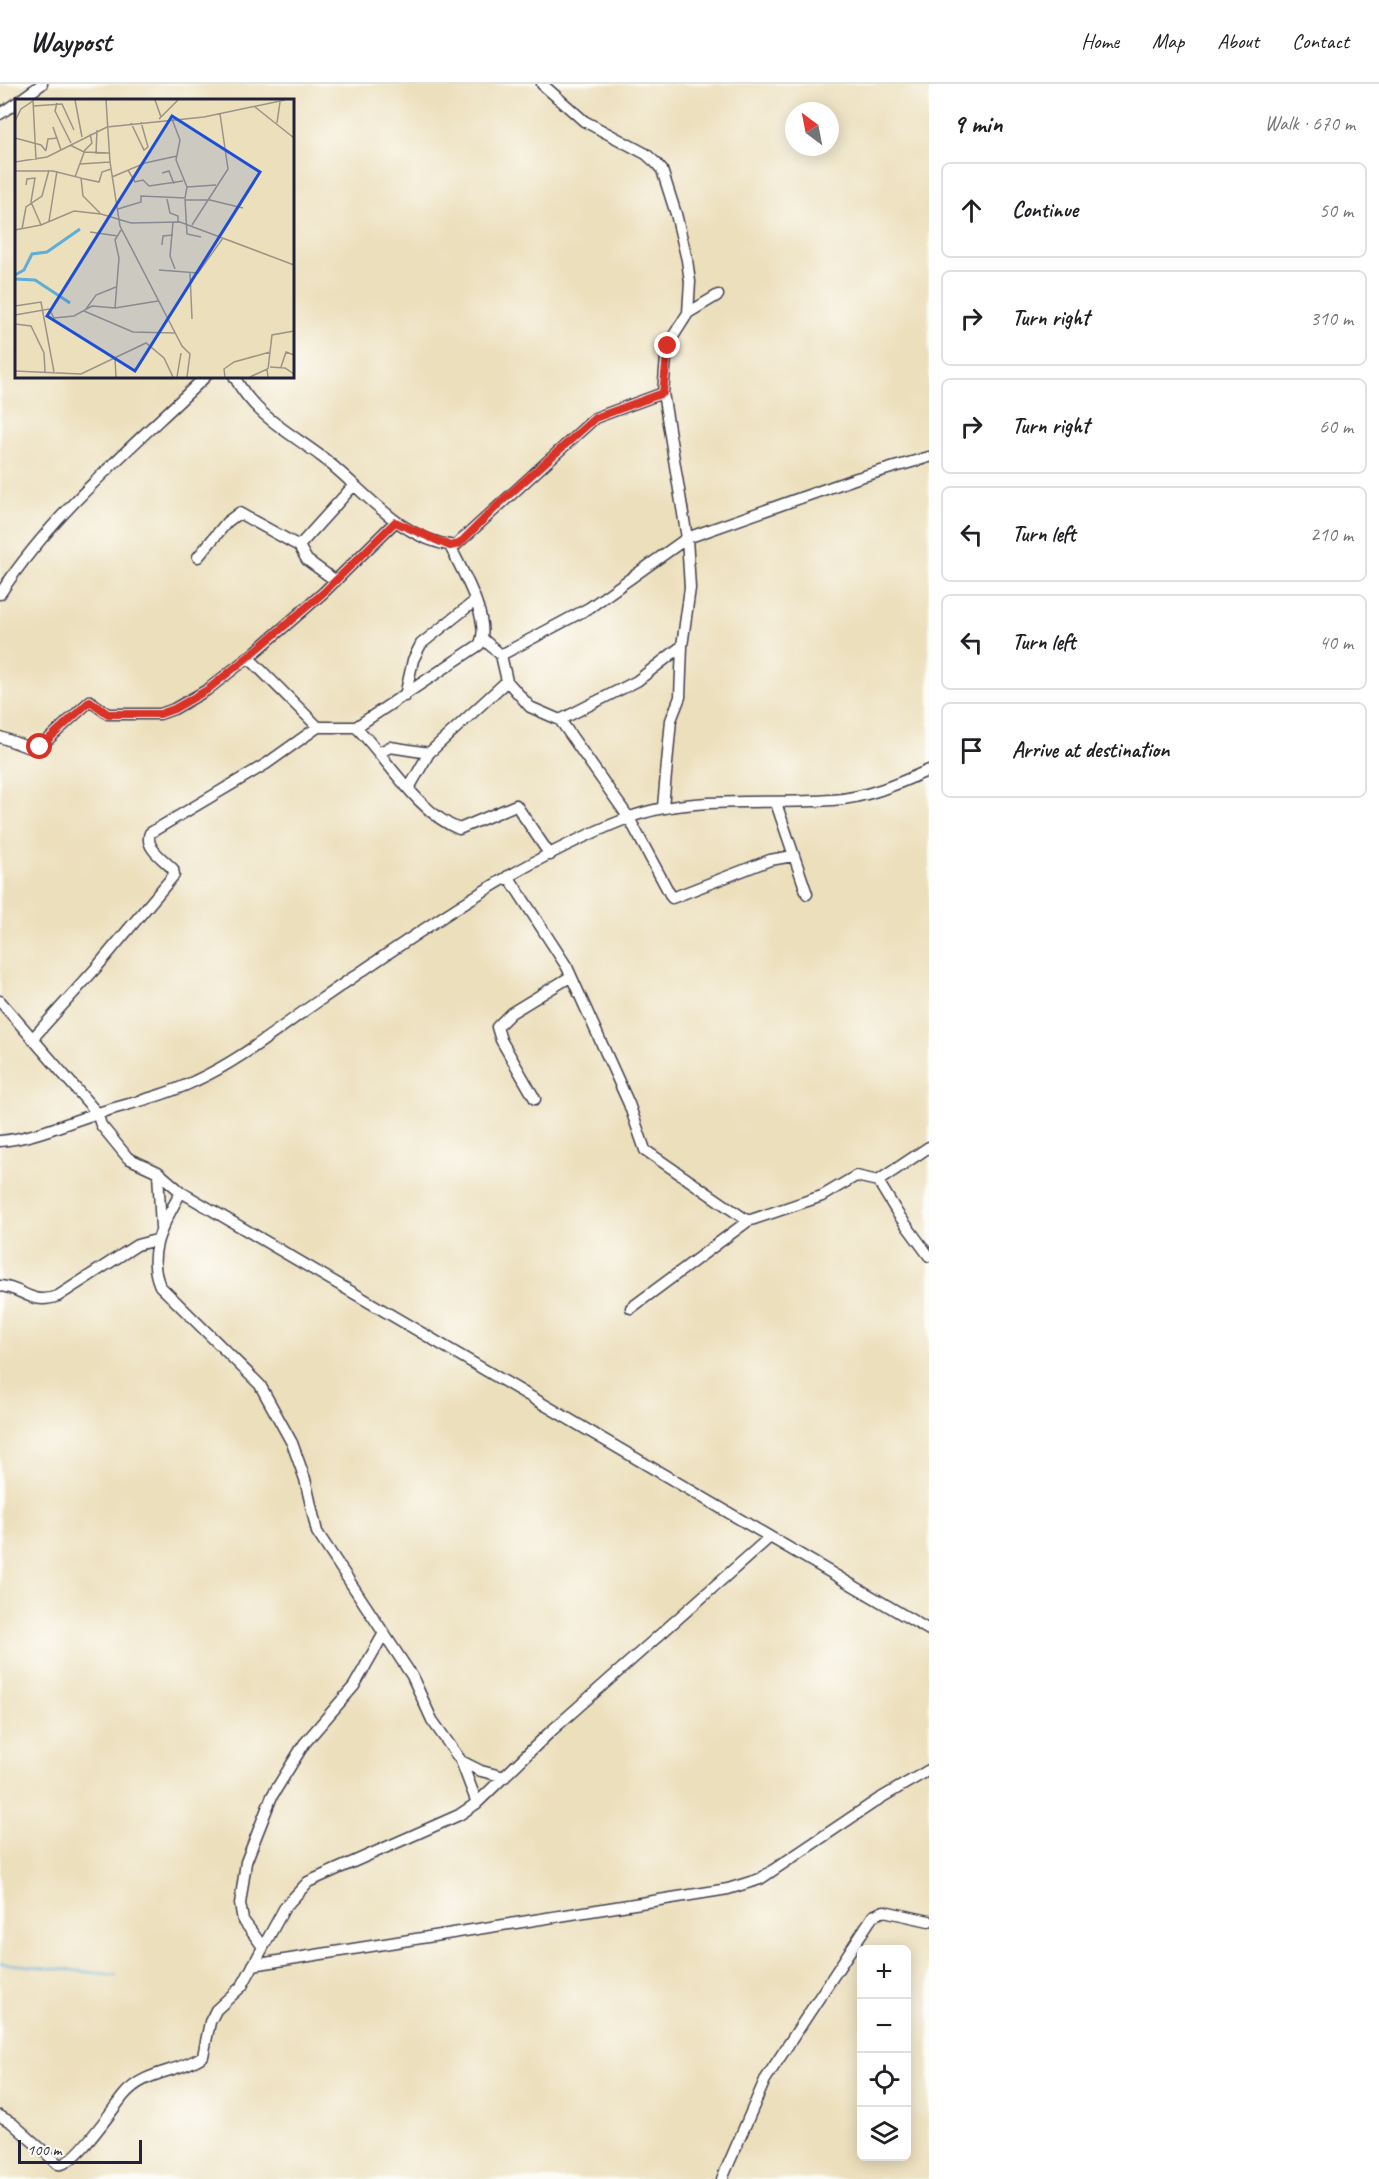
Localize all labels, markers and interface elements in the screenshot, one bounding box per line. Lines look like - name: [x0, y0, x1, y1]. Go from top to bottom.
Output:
- text: Waypost: [30, 24, 111, 59]
- text: Home: [1081, 28, 1119, 54]
- text: Map: [1152, 28, 1184, 54]
- text: About: [1217, 28, 1259, 54]
- text: Contact: [1292, 28, 1349, 54]
- inset map: [15, 99, 294, 378]
- north arrow: [785, 102, 839, 156]
- text: 9 min: [953, 107, 1003, 140]
- text: Walk · 670 m: [1265, 111, 1355, 136]
- icon: ahead: [955, 194, 988, 227]
- text: Continue: [1012, 196, 1078, 224]
- text: 50 m: [1319, 198, 1353, 223]
- icon: right: [955, 302, 988, 335]
- text: Turn right: [1012, 304, 1089, 332]
- text: 310 m: [1310, 306, 1353, 331]
- route end: [654, 332, 680, 358]
- icon: right: [955, 410, 988, 443]
- text: Turn right: [1012, 412, 1089, 440]
- text: 60 m: [1319, 414, 1353, 439]
- icon: left: [955, 518, 988, 551]
- text: Turn left: [1012, 520, 1076, 548]
- text: 210 m: [1310, 522, 1353, 547]
- icon: left: [955, 626, 988, 659]
- text: Turn left: [1012, 628, 1076, 656]
- text: 40 m: [1319, 630, 1353, 655]
- route start: [26, 733, 52, 759]
- icon: arrive: [955, 734, 988, 767]
- text: Arrive at destination: [1012, 736, 1169, 764]
- map controls: [857, 1945, 911, 2161]
- button: +: [857, 1945, 911, 1999]
- button: −: [857, 1999, 911, 2053]
- button: locate: [857, 2053, 911, 2107]
- button: layers: [857, 2107, 911, 2161]
- scale bar: [18, 2137, 142, 2164]
- text: 100 m: [27, 2140, 61, 2160]

